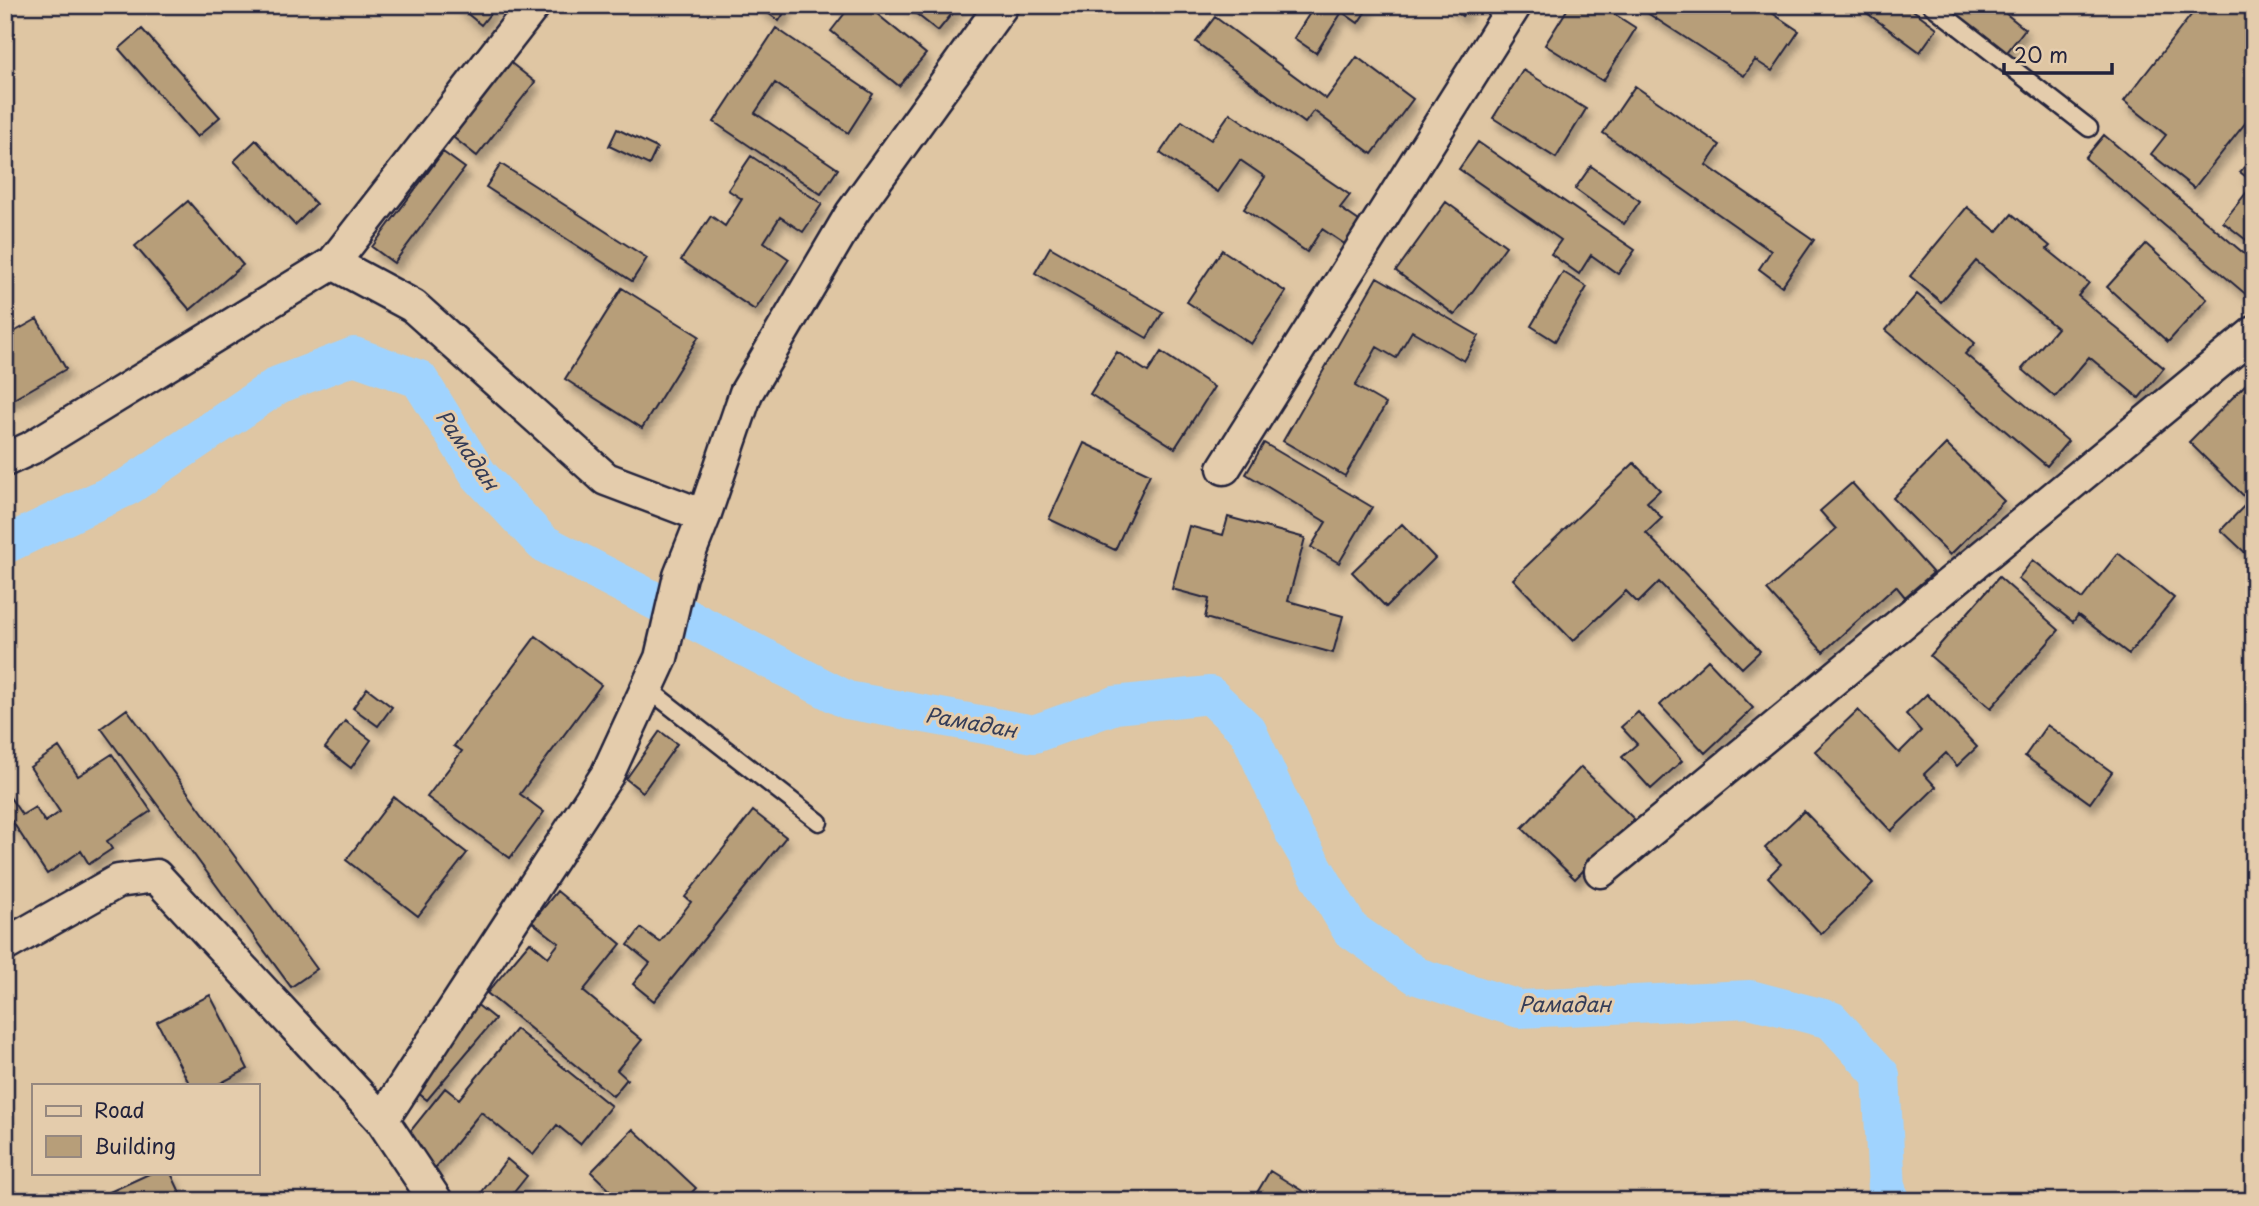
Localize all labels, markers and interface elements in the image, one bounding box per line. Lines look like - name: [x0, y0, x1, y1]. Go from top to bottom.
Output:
- scale bar: [2004, 32, 2112, 76]
- text: 20 m: [2014, 38, 2068, 70]
- water label: Рамадан: [429, 402, 509, 497]
- water label: Рамадан: [923, 697, 1021, 745]
- water label: Рамадан: [1519, 987, 1613, 1019]
- legend: [32, 1084, 259, 1174]
- text: Road: [94, 1093, 145, 1125]
- text: Building: [94, 1129, 176, 1161]

